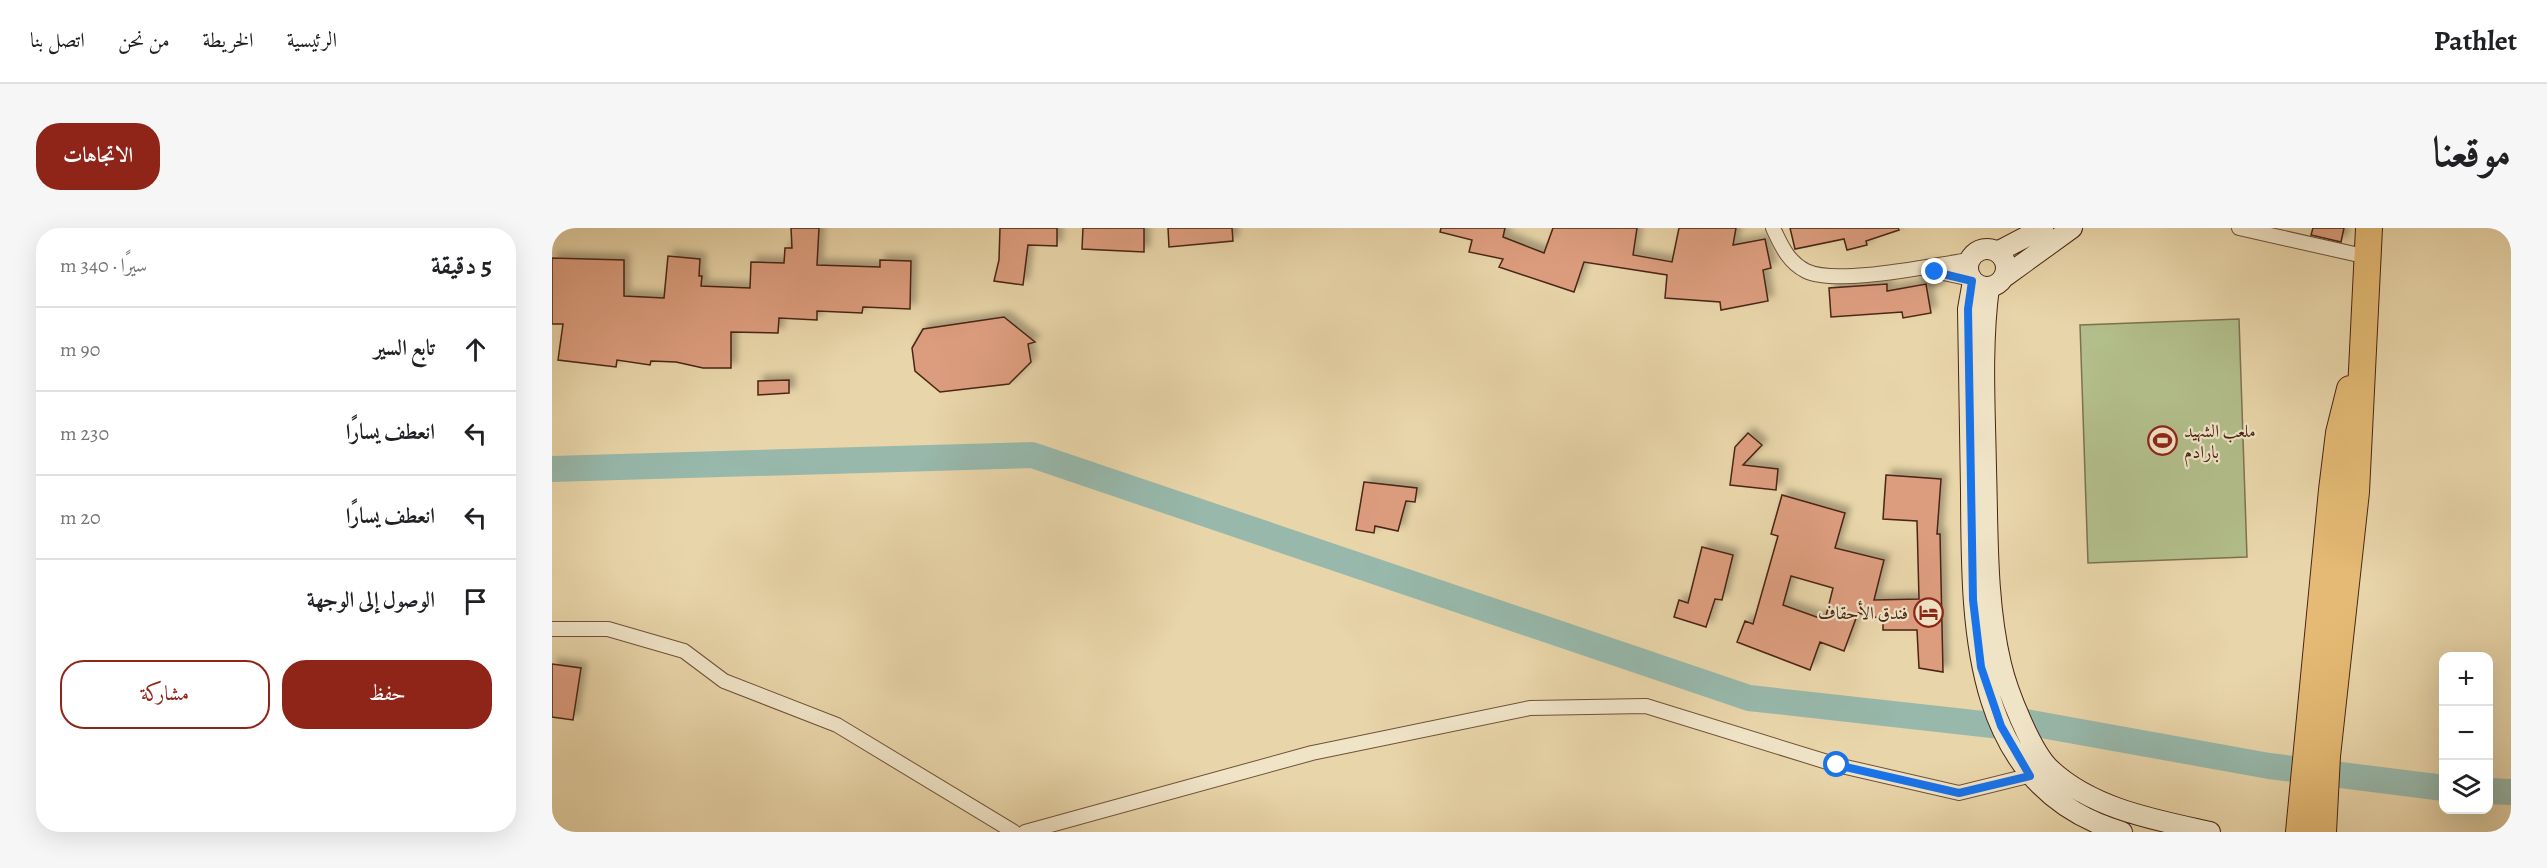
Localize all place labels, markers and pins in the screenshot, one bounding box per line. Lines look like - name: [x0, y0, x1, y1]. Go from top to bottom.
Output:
- place label: ملعب الشهيد بارادم: [2184, 419, 2256, 468]
- sports icon: ملعب الشهيد بارادم: [2147, 425, 2179, 457]
- hotel icon: فندق الأحقاف: [1913, 597, 1945, 629]
- place label: فندق الأحقاف: [1818, 600, 1908, 625]

